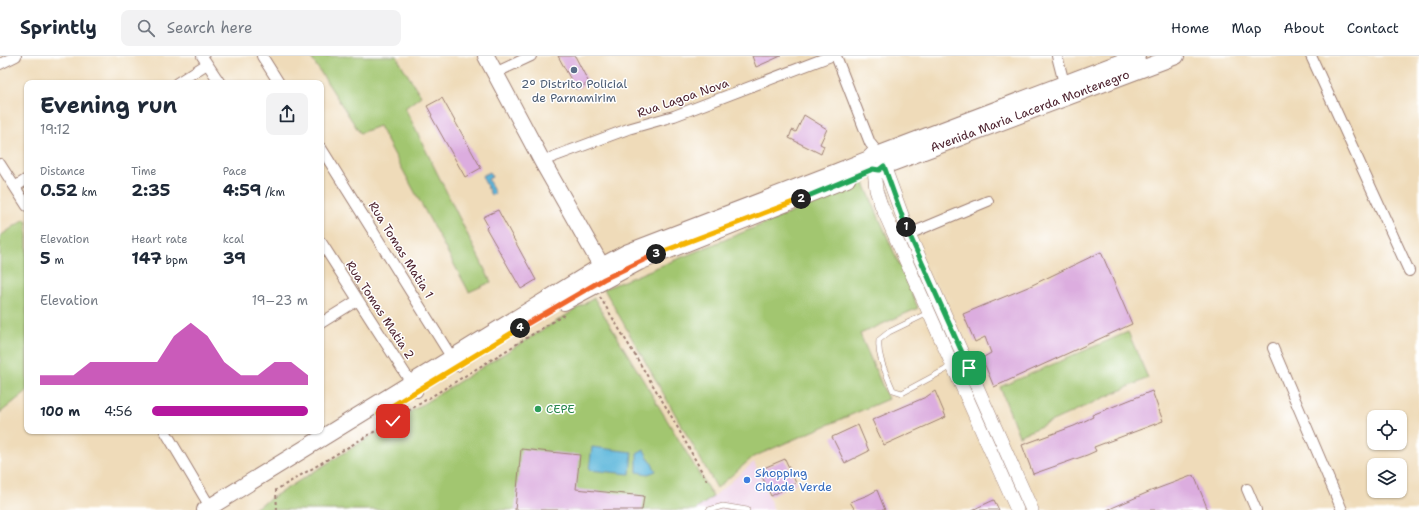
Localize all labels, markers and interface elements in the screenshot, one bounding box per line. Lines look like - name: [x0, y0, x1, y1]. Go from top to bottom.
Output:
- search box: [121, 10, 401, 46]
- text: Sprintly: [20, 15, 97, 40]
- icon: search: [135, 17, 157, 39]
- text: Search here: [167, 18, 252, 38]
- text: Home: [1171, 19, 1210, 37]
- text: Map: [1232, 19, 1262, 37]
- text: About: [1284, 19, 1325, 37]
- text: Contact: [1347, 19, 1399, 37]
- marker: 2º Distrito Policial de Parnamirim: [569, 65, 579, 75]
- street label: Avenida Maria Lacerda Montenegro: [928, 66, 1132, 156]
- street label: Rua Lagoa Nova: [635, 75, 731, 121]
- place label: 2º Distrito Policial de Parnamirim: [521, 76, 627, 106]
- text: Evening run: [40, 91, 177, 120]
- button: share: [266, 93, 308, 135]
- text: 19:12: [40, 121, 70, 138]
- text: Distance: [40, 164, 85, 179]
- text: Time: [131, 164, 157, 179]
- text: Pace: [223, 164, 247, 179]
- text: 0.52: [40, 179, 78, 201]
- text: 2:35: [131, 179, 170, 201]
- text: 4:59: [223, 179, 261, 201]
- text: km: [78, 185, 97, 200]
- text: /km: [261, 185, 285, 200]
- pin: 2: [791, 189, 811, 209]
- text: 2: [797, 191, 805, 206]
- street label: Rua Tomas Matia 1: [365, 199, 437, 301]
- pin: 1: [896, 217, 916, 237]
- text: 1: [903, 219, 909, 234]
- text: Elevation: [40, 232, 89, 247]
- text: Heart rate: [131, 232, 187, 247]
- text: kcal: [223, 232, 244, 247]
- pin: 3: [646, 244, 666, 264]
- text: 3: [652, 246, 660, 261]
- text: 5: [40, 247, 51, 269]
- text: 147: [131, 247, 162, 269]
- text: 39: [223, 247, 246, 269]
- text: m: [51, 253, 64, 268]
- text: bpm: [162, 253, 188, 268]
- street label: Rua Tomas Matia 2: [342, 258, 418, 362]
- text: Elevation: [40, 292, 98, 309]
- text: 19–23 m: [252, 292, 308, 309]
- pin: 4: [510, 318, 530, 338]
- text: 4: [516, 320, 524, 335]
- pin: [952, 351, 986, 385]
- icon: arrive: [958, 357, 980, 379]
- place label: CEPE: [546, 401, 575, 417]
- text: 100 m: [40, 403, 80, 420]
- text: 4:56: [104, 403, 133, 420]
- pin: [376, 404, 410, 438]
- marker: CEPE: [533, 404, 543, 414]
- icon: check: [382, 410, 404, 432]
- map controls: [1367, 410, 1407, 498]
- button: locate: [1367, 410, 1407, 450]
- button: layers: [1367, 458, 1407, 498]
- place label: Shopping Cidade Verde: [755, 465, 832, 495]
- marker: Shopping Cidade Verde: [742, 475, 752, 485]

